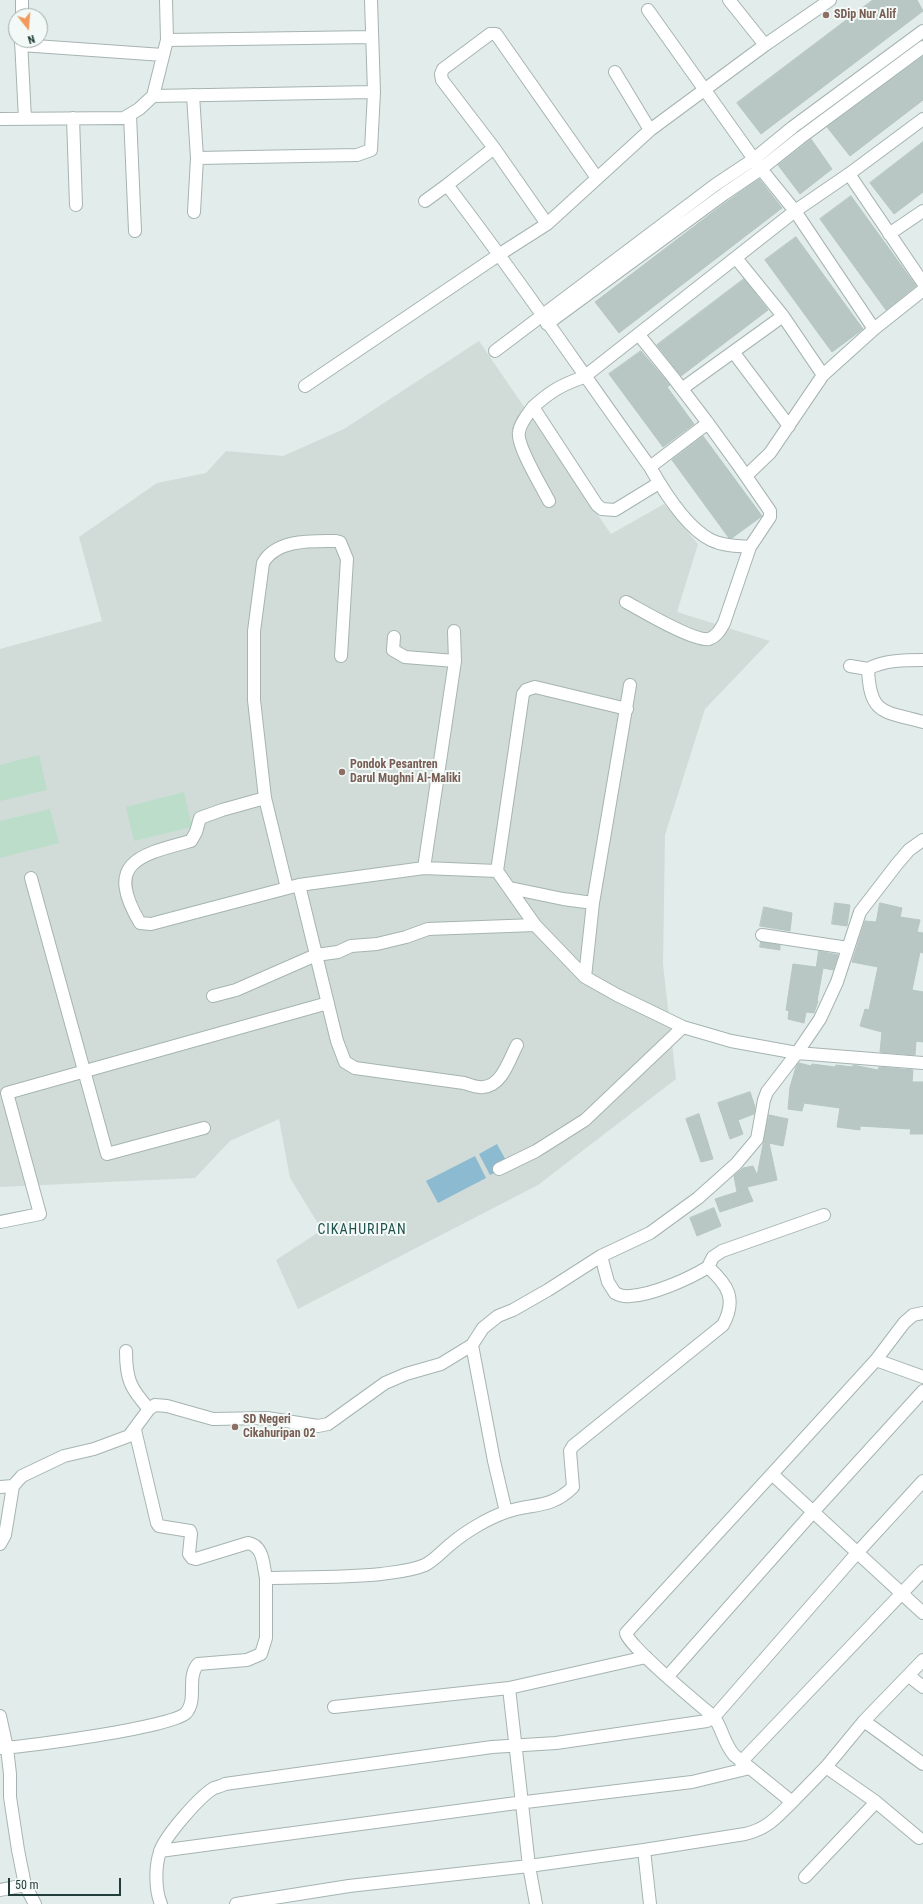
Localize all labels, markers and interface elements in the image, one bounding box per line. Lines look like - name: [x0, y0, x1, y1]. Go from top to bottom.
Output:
- north arrow: [8, 8, 48, 48]
- place label: SDip Nur Alif: [834, 8, 896, 22]
- marker: SDip Nur Alif: [821, 10, 831, 20]
- text: N: [26, 32, 36, 46]
- place label: Pondok Pesantren Darul Mughni Al-Maliki: [350, 758, 461, 786]
- marker: Pondok Pesantren Darul Mughni Al-Maliki: [337, 767, 347, 777]
- district label: CIKAHURIPAN: [317, 1222, 407, 1238]
- place label: SD Negeri Cikahuripan 02: [243, 1413, 315, 1441]
- marker: SD Negeri Cikahuripan 02: [230, 1422, 240, 1432]
- scale bar: [10, 1870, 123, 1896]
- text: 50 m: [15, 1878, 39, 1892]

